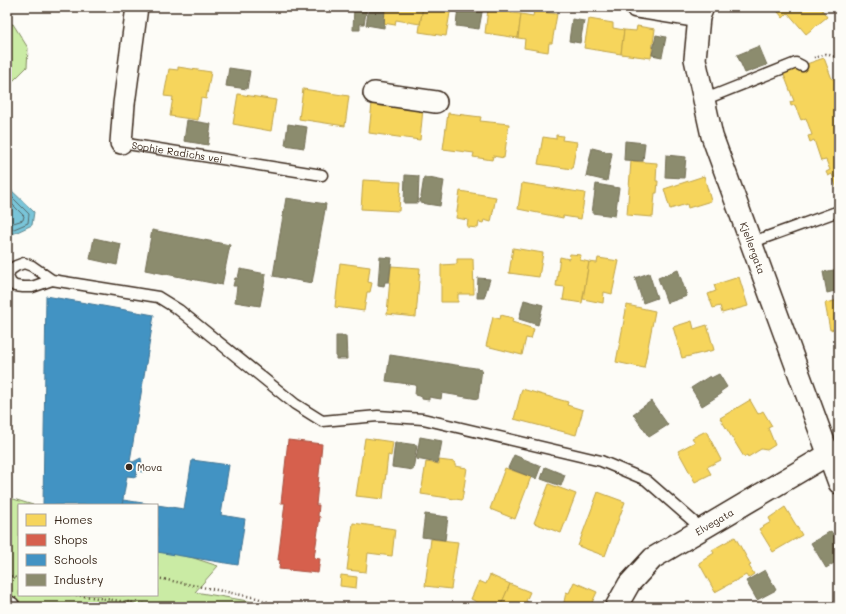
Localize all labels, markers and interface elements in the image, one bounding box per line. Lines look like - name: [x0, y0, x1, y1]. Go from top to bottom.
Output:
- street label: Sophie Radichs vei: [131, 138, 224, 166]
- street label: Kjellergata: [737, 220, 769, 276]
- place label: Mova: [137, 460, 162, 474]
- marker: Mova: [124, 462, 134, 472]
- legend: [18, 504, 158, 596]
- street label: Elvegata: [692, 505, 736, 539]
- text: Homes: [54, 511, 93, 527]
- text: Shops: [54, 531, 88, 547]
- text: Schools: [54, 551, 98, 567]
- text: Industry: [54, 571, 103, 587]

